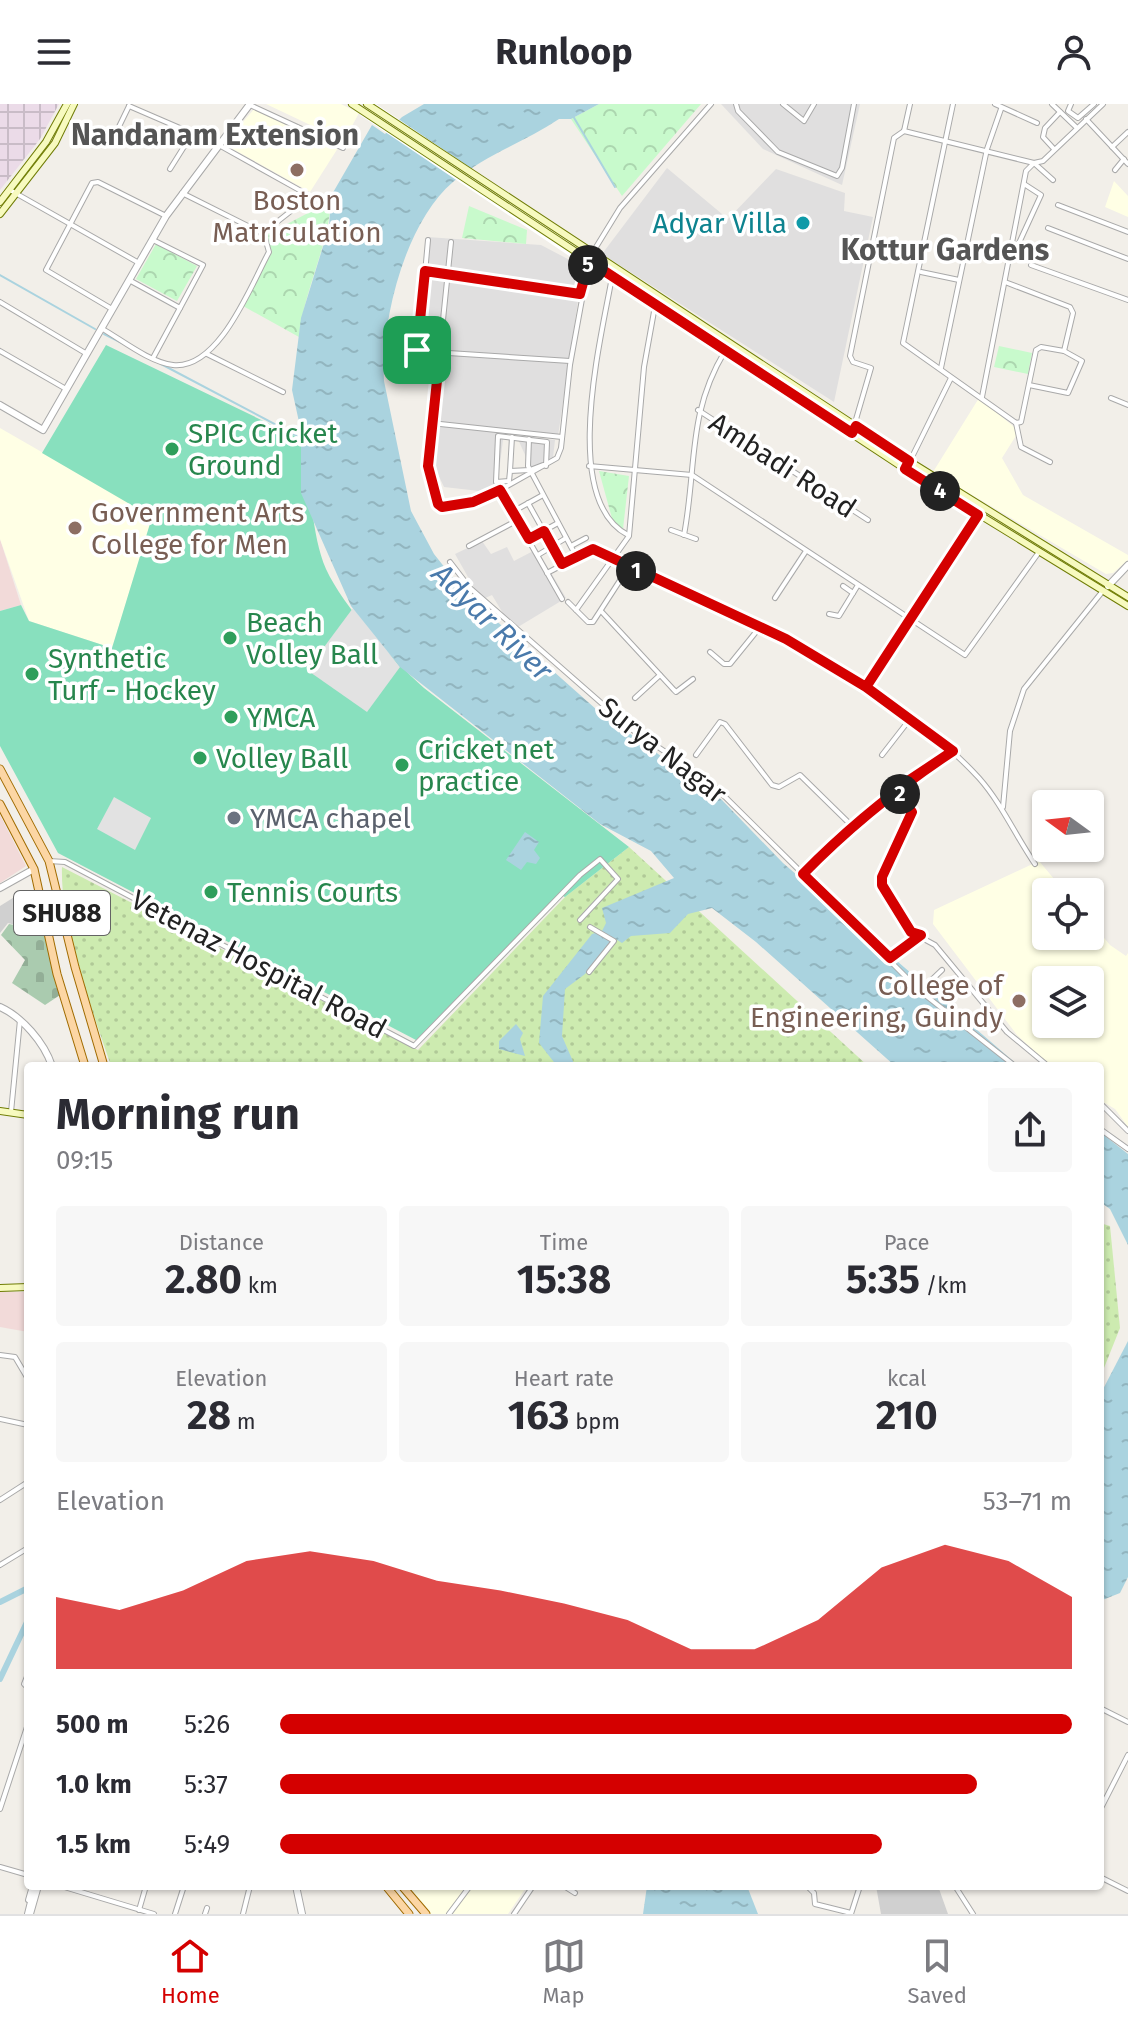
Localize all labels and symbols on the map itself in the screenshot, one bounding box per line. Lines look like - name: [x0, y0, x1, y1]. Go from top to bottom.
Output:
- district label: Nandanam Extension: [71, 117, 359, 153]
- marker: Boston Matriculation: [288, 161, 306, 179]
- place label: Boston Matriculation: [212, 184, 382, 249]
- place label: Adyar Villa: [652, 207, 787, 240]
- marker: Adyar Villa: [794, 214, 812, 232]
- district label: Kottur Gardens: [841, 232, 1049, 268]
- pin: 5: [568, 245, 608, 285]
- pin: [383, 316, 451, 384]
- street label: Ambadi Road: [703, 406, 862, 525]
- place label: SPIC Cricket Ground: [188, 417, 339, 482]
- marker: SPIC Cricket Ground: [163, 440, 181, 458]
- pin: 4: [920, 471, 960, 511]
- place label: Government Arts College for Men: [91, 496, 304, 561]
- marker: Government Arts College for Men: [66, 519, 84, 537]
- pin: 1: [616, 551, 656, 591]
- water label: Adyar River: [424, 555, 561, 689]
- place label: Beach Volley Ball: [246, 606, 378, 671]
- marker: Beach Volley Ball: [221, 629, 239, 647]
- place label: Synthetic Turf - Hockey: [48, 642, 216, 707]
- marker: Synthetic Turf - Hockey: [23, 665, 41, 683]
- street label: Surya Nagar: [592, 690, 733, 810]
- place label: YMCA: [247, 701, 315, 734]
- marker: YMCA: [222, 708, 240, 726]
- place label: Cricket net practice: [418, 733, 555, 798]
- place label: Volley Ball: [216, 742, 348, 775]
- marker: Volley Ball: [191, 749, 209, 767]
- marker: Cricket net practice: [393, 756, 411, 774]
- pin: 2: [880, 774, 920, 814]
- north arrow: [1032, 790, 1104, 862]
- place label: YMCA chapel: [250, 802, 411, 835]
- marker: YMCA chapel: [225, 809, 243, 827]
- place label: Tennis Courts: [227, 876, 398, 909]
- street label: Vetenaz Hospital Road: [125, 883, 392, 1046]
- marker: Tennis Courts: [202, 883, 220, 901]
- road number: SHU88: [14, 891, 110, 935]
- place label: College of Engineering, Guindy: [750, 969, 1006, 1034]
- marker: College of Engineering, Guindy: [1010, 992, 1028, 1010]

